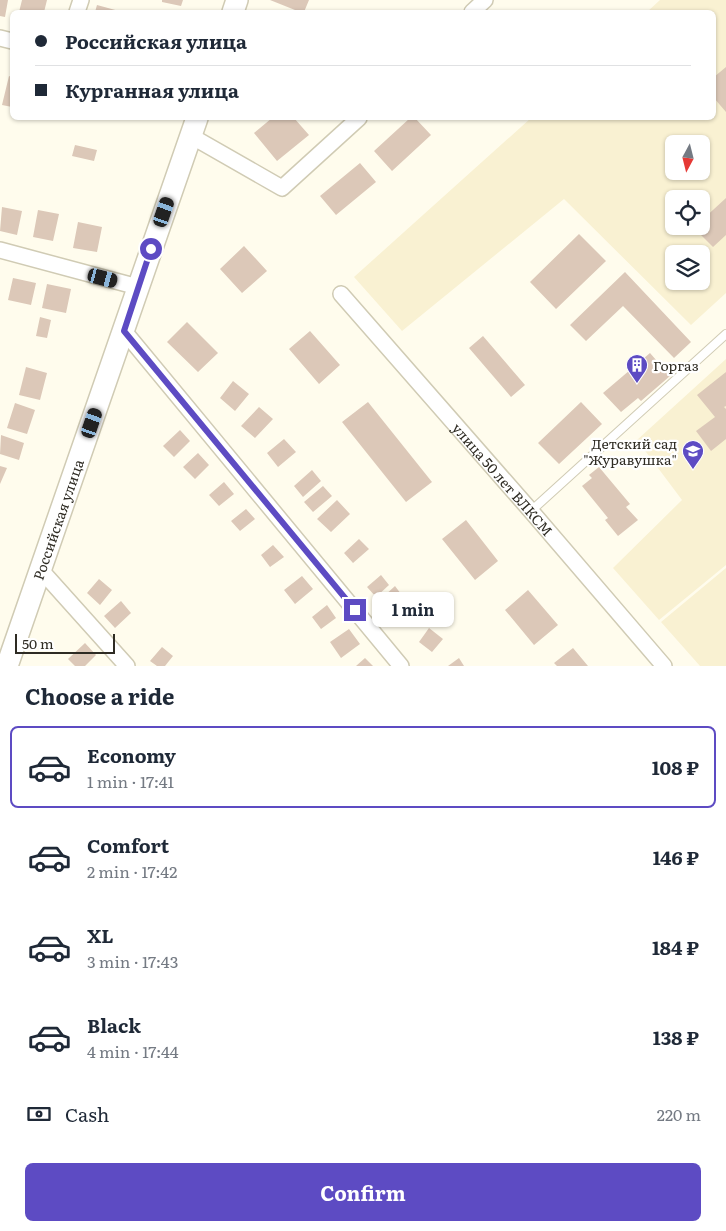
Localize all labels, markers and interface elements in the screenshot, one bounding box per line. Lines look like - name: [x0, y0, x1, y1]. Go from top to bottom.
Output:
- text: Российская улица: [65, 27, 247, 55]
- text: Курганная улица: [65, 76, 239, 104]
- north arrow: [665, 135, 710, 180]
- map controls: [665, 135, 710, 290]
- button: locate: [665, 190, 710, 235]
- car: [152, 195, 175, 229]
- route start: [140, 238, 162, 260]
- button: layers: [665, 245, 710, 290]
- car: [86, 267, 119, 289]
- building icon: Горгаз: [625, 353, 649, 384]
- place label: Горгаз: [653, 355, 699, 375]
- car: [80, 406, 103, 440]
- street label: улица 50 лет ВЛКСМ: [448, 418, 558, 540]
- place label: Детский сад "Журавушка": [583, 433, 677, 469]
- school or university icon: Детский сад "Журавушка": [681, 439, 705, 470]
- street label: Российская улица: [28, 456, 88, 583]
- callout: 1 min: [372, 592, 455, 628]
- text: 1 min: [392, 597, 434, 621]
- route end: [344, 599, 366, 621]
- scale bar: [15, 631, 115, 654]
- text: 50 m: [22, 633, 54, 653]
- text: Choose a ride: [25, 679, 174, 712]
- text: Economy: [87, 741, 176, 769]
- icon: car: [27, 745, 72, 790]
- text: 108 ₽: [652, 753, 699, 781]
- text: 1 min · 17:41: [87, 769, 174, 793]
- text: Comfort: [87, 831, 169, 859]
- icon: car: [27, 835, 72, 880]
- text: 146 ₽: [653, 843, 699, 871]
- text: 2 min · 17:42: [87, 859, 177, 883]
- text: XL: [87, 921, 114, 949]
- icon: car: [27, 925, 72, 970]
- text: 184 ₽: [652, 933, 699, 961]
- text: 3 min · 17:43: [87, 949, 178, 973]
- text: Black: [87, 1011, 141, 1039]
- icon: car: [27, 1015, 72, 1060]
- text: 138 ₽: [653, 1023, 699, 1051]
- text: 4 min · 17:44: [87, 1039, 179, 1063]
- icon: cash: [25, 1100, 53, 1128]
- text: Cash: [65, 1100, 109, 1128]
- text: 220 m: [657, 1102, 701, 1126]
- button: Confirm: [25, 1163, 701, 1221]

